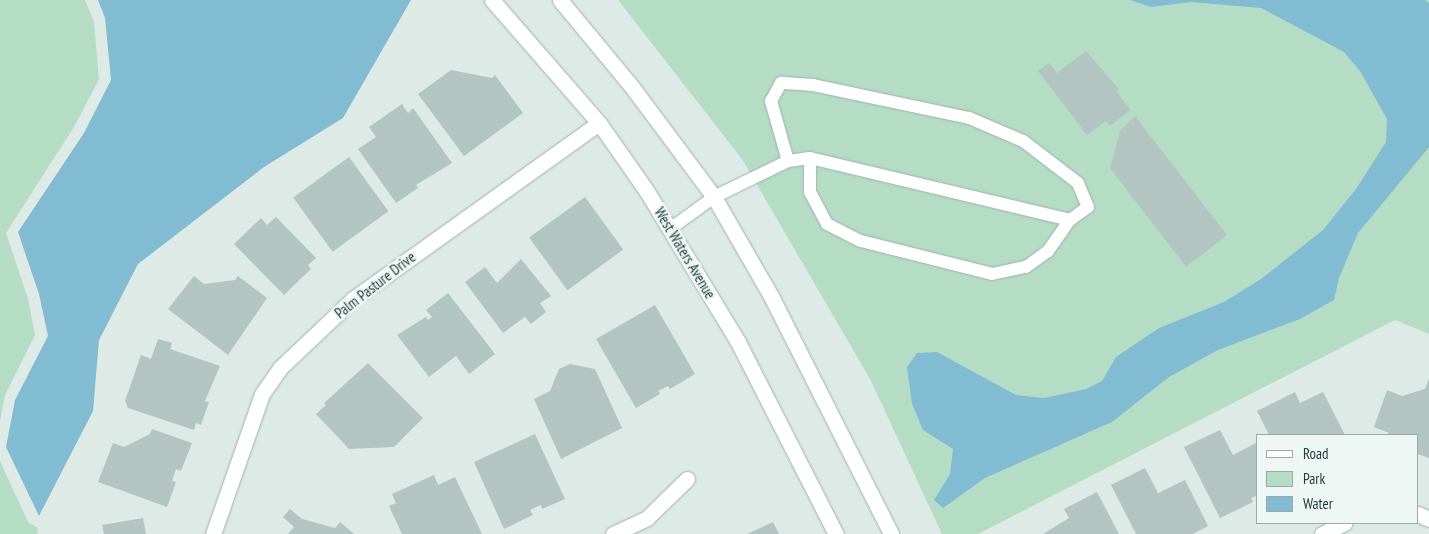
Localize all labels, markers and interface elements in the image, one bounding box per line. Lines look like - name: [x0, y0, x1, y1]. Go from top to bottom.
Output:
- street label: West Waters Avenue: [650, 204, 720, 302]
- street label: Palm Pasture Drive: [331, 248, 419, 322]
- legend: [1256, 434, 1419, 524]
- text: Road: [1303, 444, 1329, 463]
- text: Park: [1303, 469, 1325, 488]
- text: Water: [1303, 494, 1333, 513]

